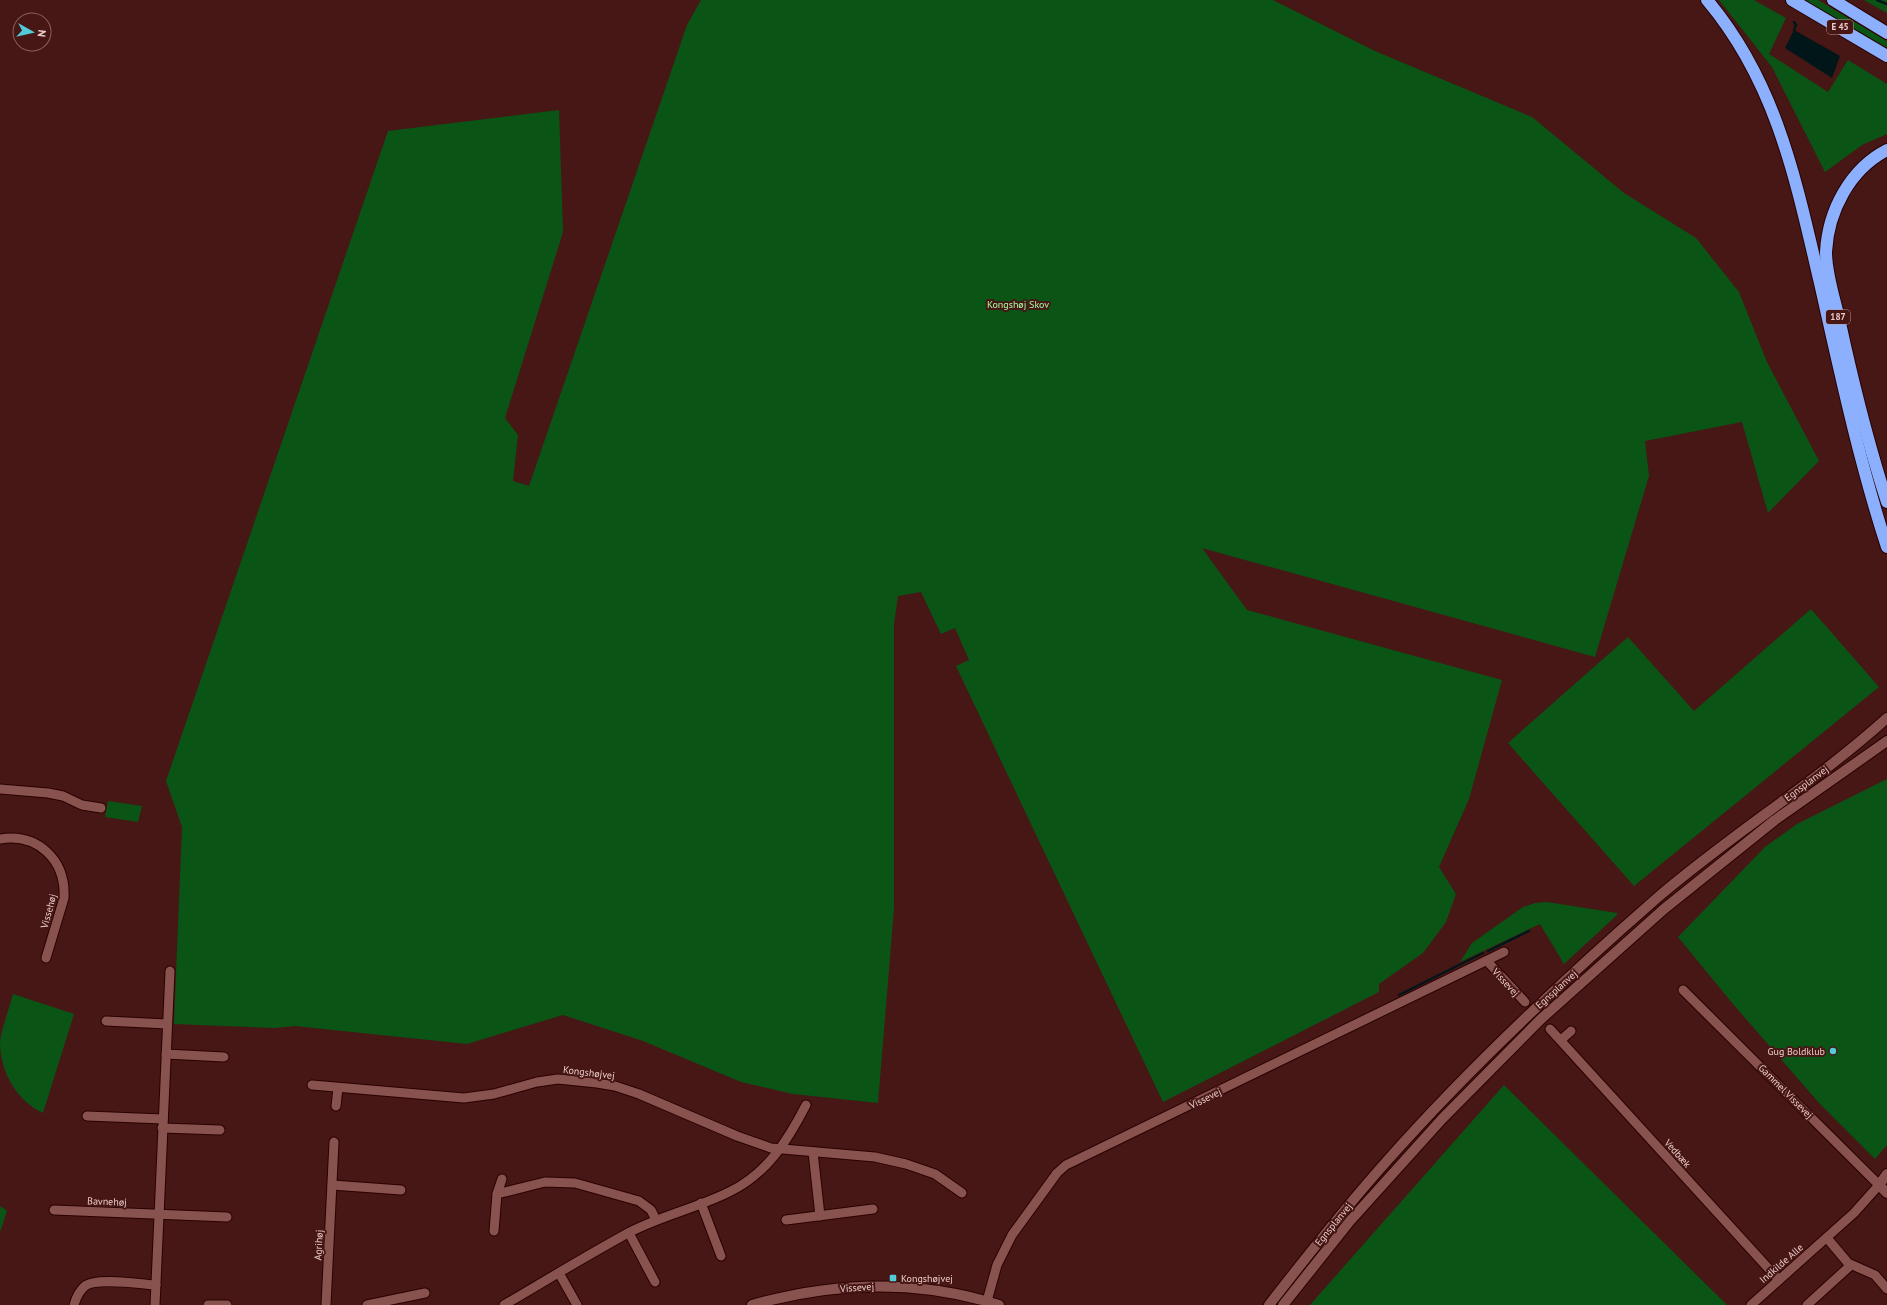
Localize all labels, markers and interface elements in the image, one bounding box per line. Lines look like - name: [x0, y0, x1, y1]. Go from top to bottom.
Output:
- north arrow: [12, 12, 52, 52]
- road number: E 45: [1827, 20, 1853, 34]
- text: N: [34, 29, 49, 38]
- park label: Kongshøj Skov: [987, 298, 1049, 311]
- road number: 187: [1826, 310, 1850, 324]
- street label: Egnsplanvej: [1782, 763, 1831, 804]
- street label: Vissehøj: [37, 892, 59, 931]
- street label: Vissevej: [1489, 965, 1522, 999]
- street label: Egnsplanvej: [1533, 967, 1580, 1011]
- place label: Gug Boldklub: [1767, 1045, 1825, 1058]
- marker: Gug Boldklub: [1828, 1046, 1838, 1056]
- street label: Gammel Vissevej: [1756, 1061, 1816, 1121]
- street label: Kongshøjvej: [562, 1063, 616, 1082]
- street label: Vissevej: [1186, 1085, 1223, 1112]
- street label: Vedbæk: [1661, 1136, 1694, 1170]
- street label: Bavnehøj: [87, 1194, 127, 1209]
- street label: Egnsplanvej: [1312, 1200, 1355, 1248]
- street label: Agrihøj: [311, 1229, 326, 1261]
- street label: Indkilde Alle: [1757, 1241, 1806, 1286]
- place label: Kongshøjvej: [901, 1272, 953, 1285]
- marker: Kongshøjvej: [888, 1273, 898, 1283]
- street label: Vissevej: [839, 1280, 875, 1295]

